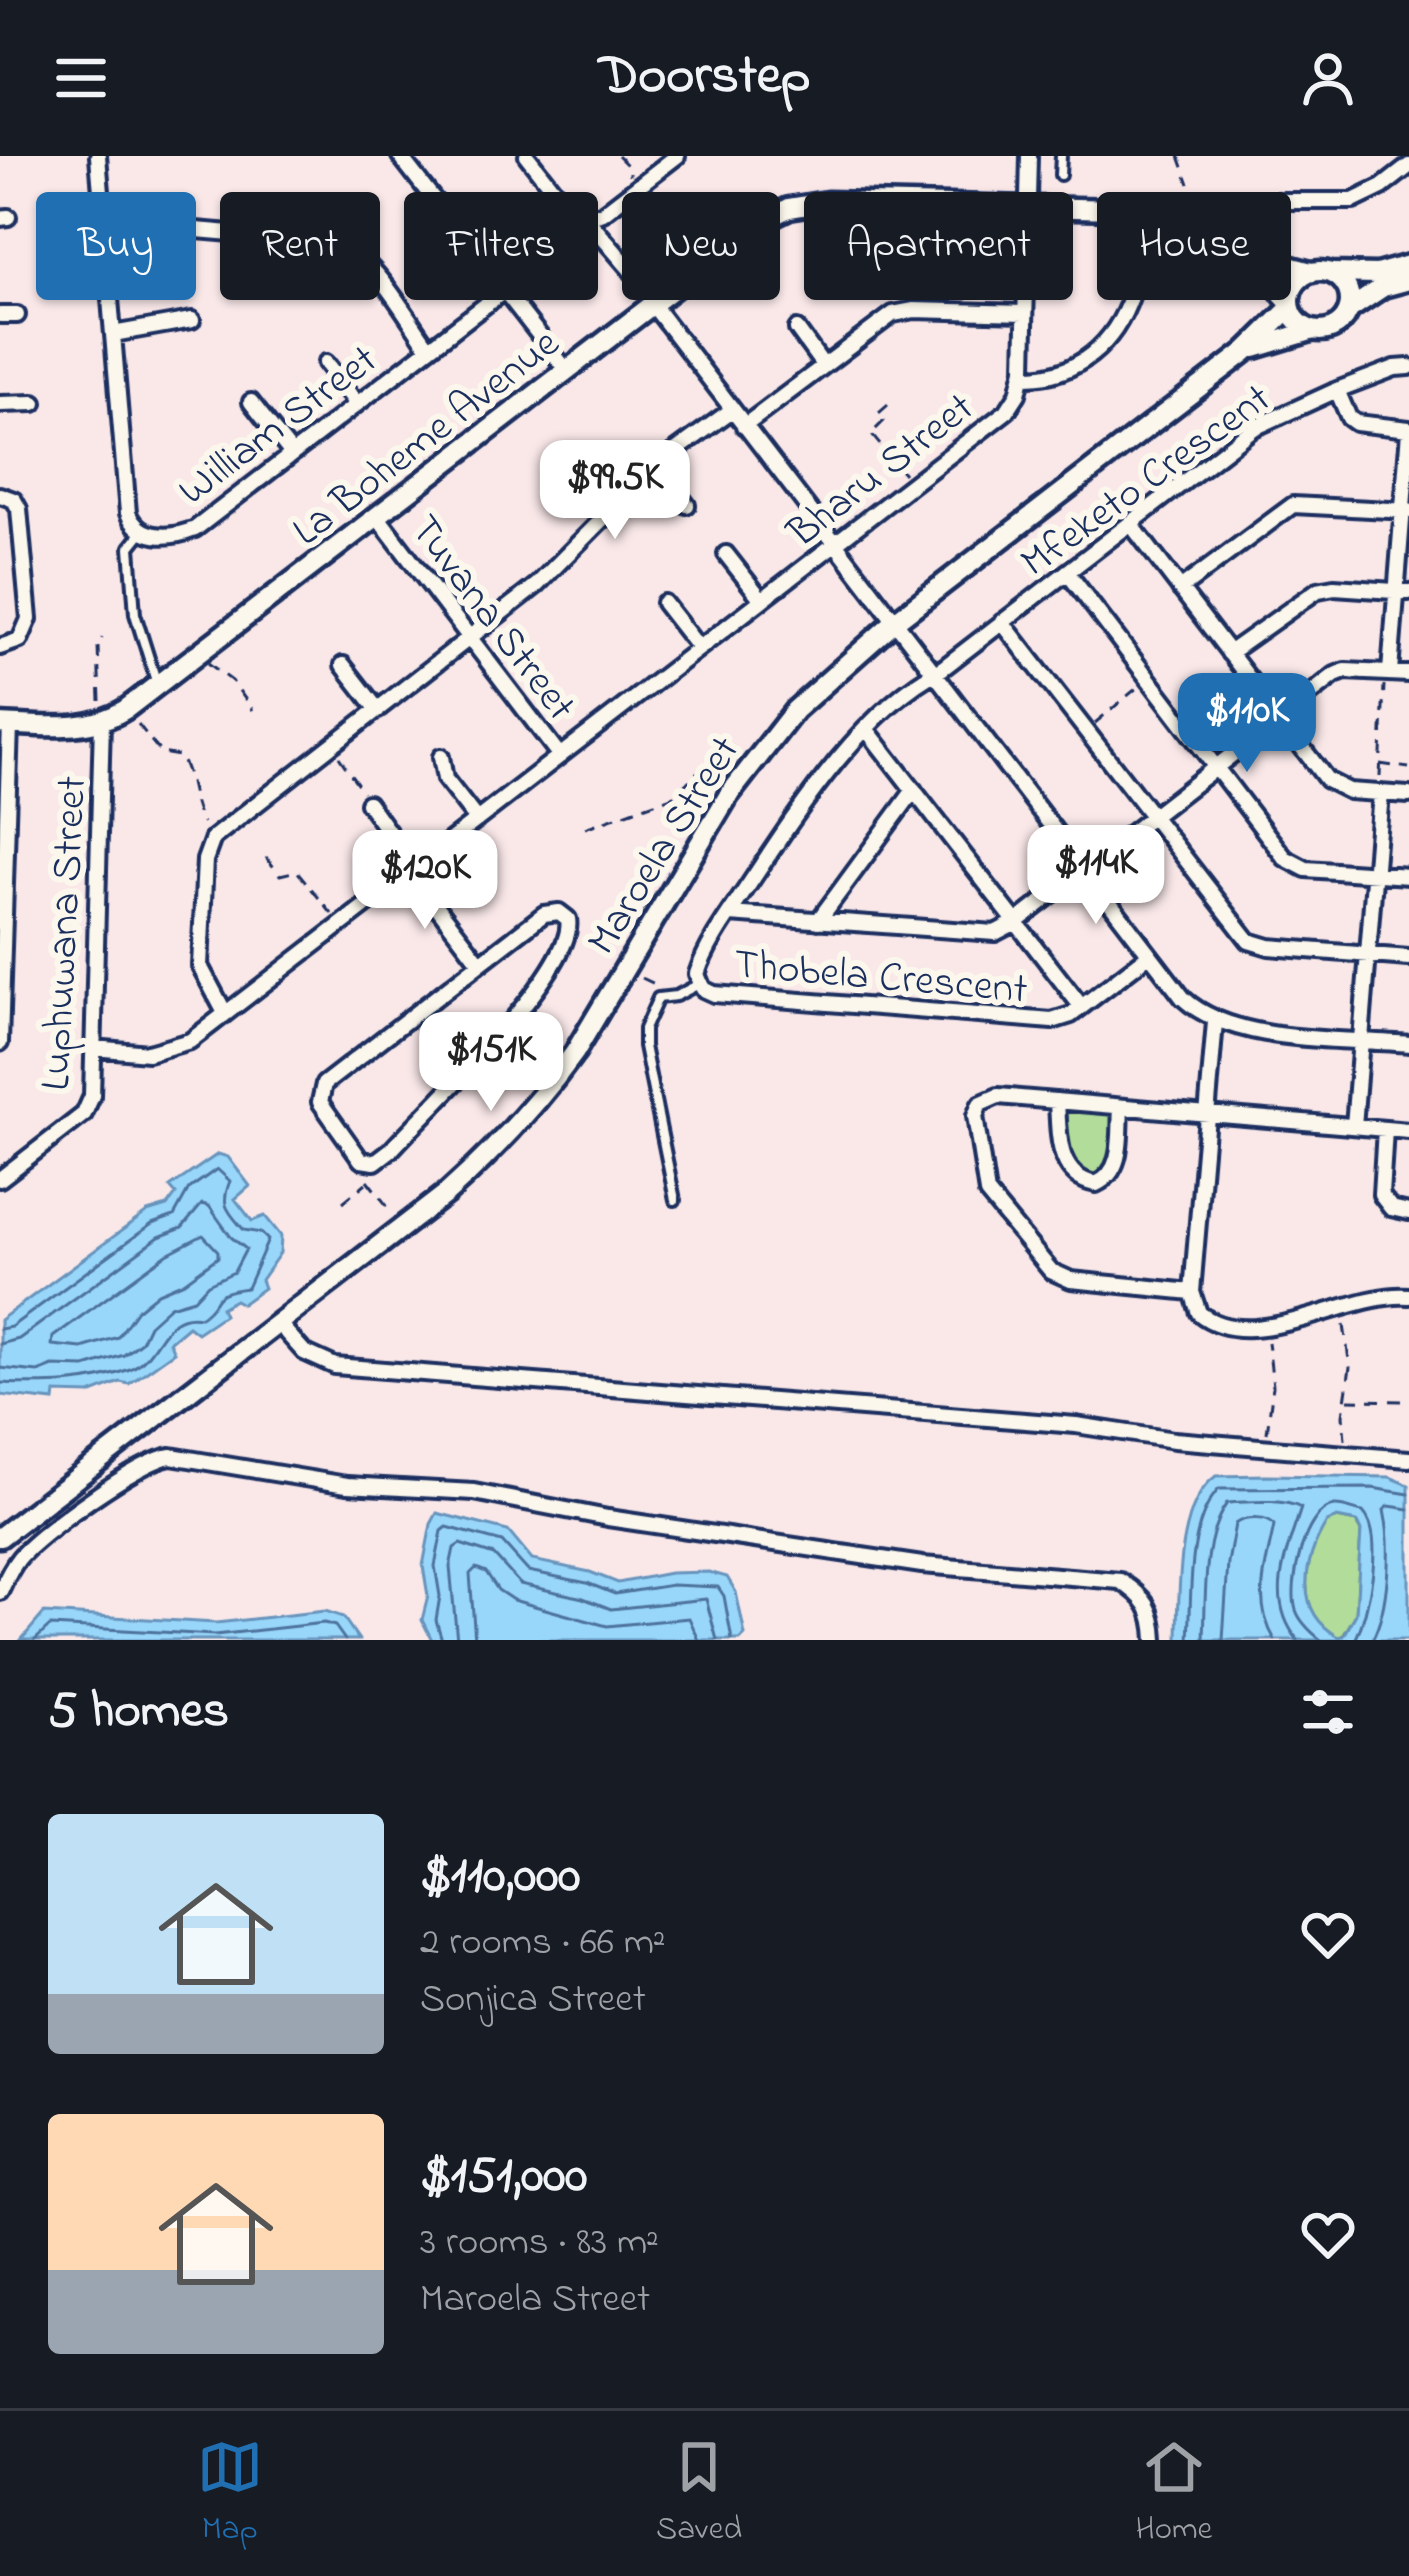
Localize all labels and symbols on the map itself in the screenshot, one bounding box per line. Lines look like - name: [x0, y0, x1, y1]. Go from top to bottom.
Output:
- street label: La Boheme Avenue: [280, 315, 573, 562]
- street label: William Street: [166, 331, 391, 522]
- street label: Mfeketo Crescent: [1009, 370, 1284, 593]
- street label: Bharu Street: [775, 379, 988, 564]
- pin: $99.5K: [517, 440, 713, 542]
- street label: Tuvana Street: [394, 503, 589, 735]
- pin: $110K: [1163, 673, 1331, 775]
- street label: Maroela Street: [573, 725, 756, 968]
- street label: Luphuwana Street: [27, 774, 104, 1092]
- pin: $114K: [1012, 825, 1180, 927]
- pin: $120K: [341, 830, 509, 932]
- street label: Thobela Crescent: [731, 935, 1030, 1022]
- pin: $151K: [407, 1012, 575, 1114]

